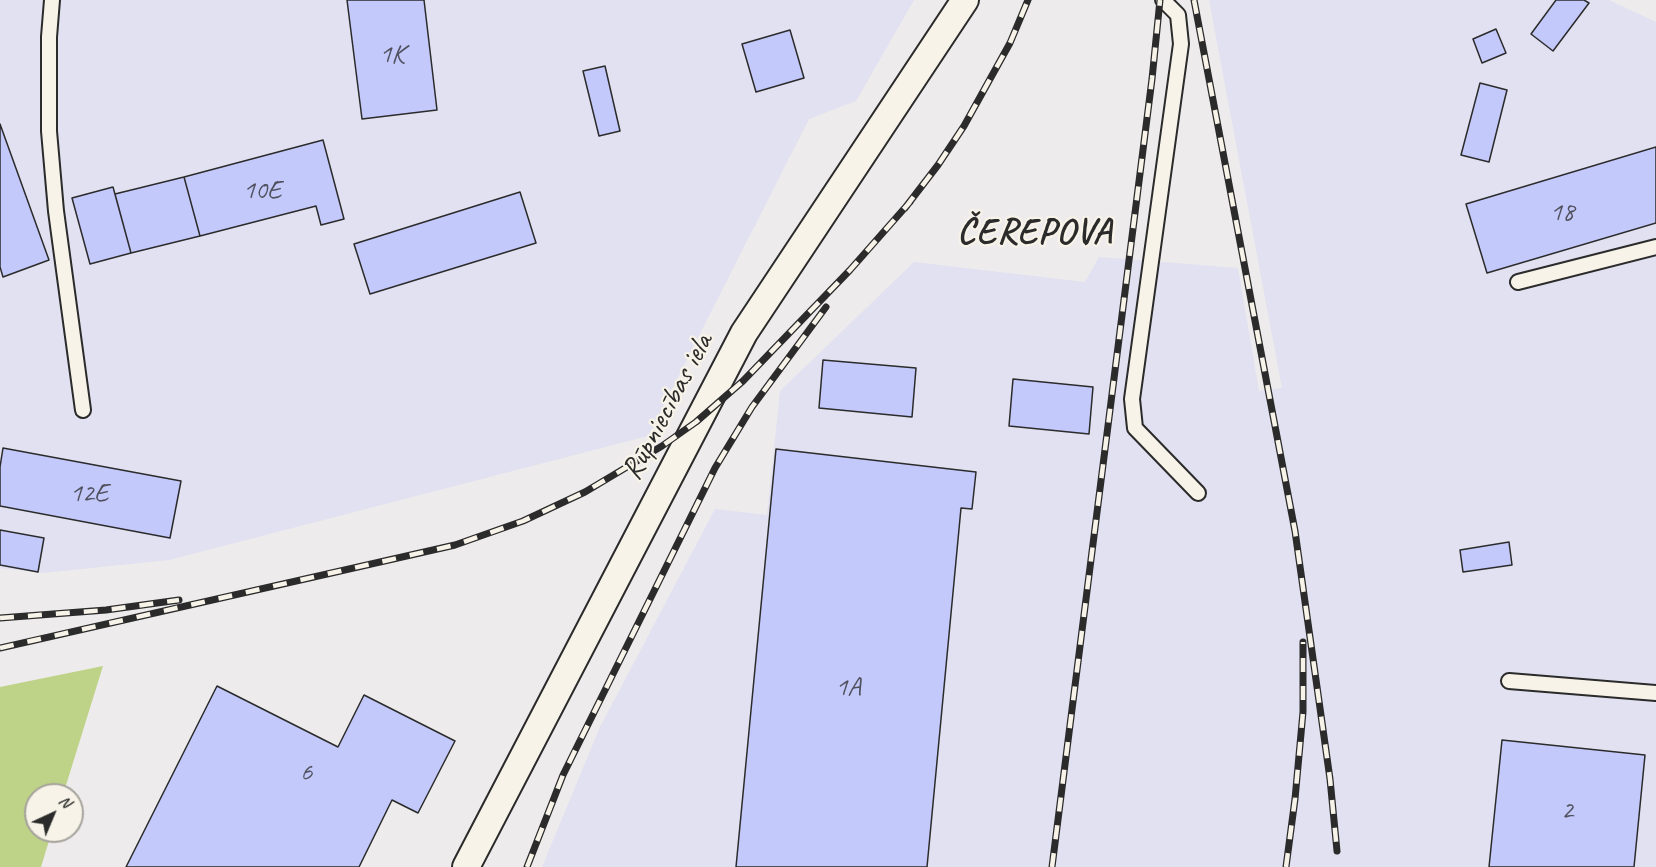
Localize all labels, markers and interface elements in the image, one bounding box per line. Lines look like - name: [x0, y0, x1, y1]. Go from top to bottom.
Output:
- house number: 1K: [379, 39, 405, 71]
- house number: 10E: [243, 175, 281, 207]
- house number: 18: [1550, 197, 1574, 229]
- district label: ČEREPOVA: [957, 212, 1113, 256]
- street label: Rūpniecības iela: [614, 328, 722, 486]
- house number: 12E: [70, 478, 108, 510]
- house number: 1A: [835, 672, 861, 704]
- house number: 6: [300, 757, 312, 789]
- north arrow: [24, 783, 84, 843]
- text: N: [55, 791, 76, 812]
- house number: 2: [1561, 795, 1573, 827]

